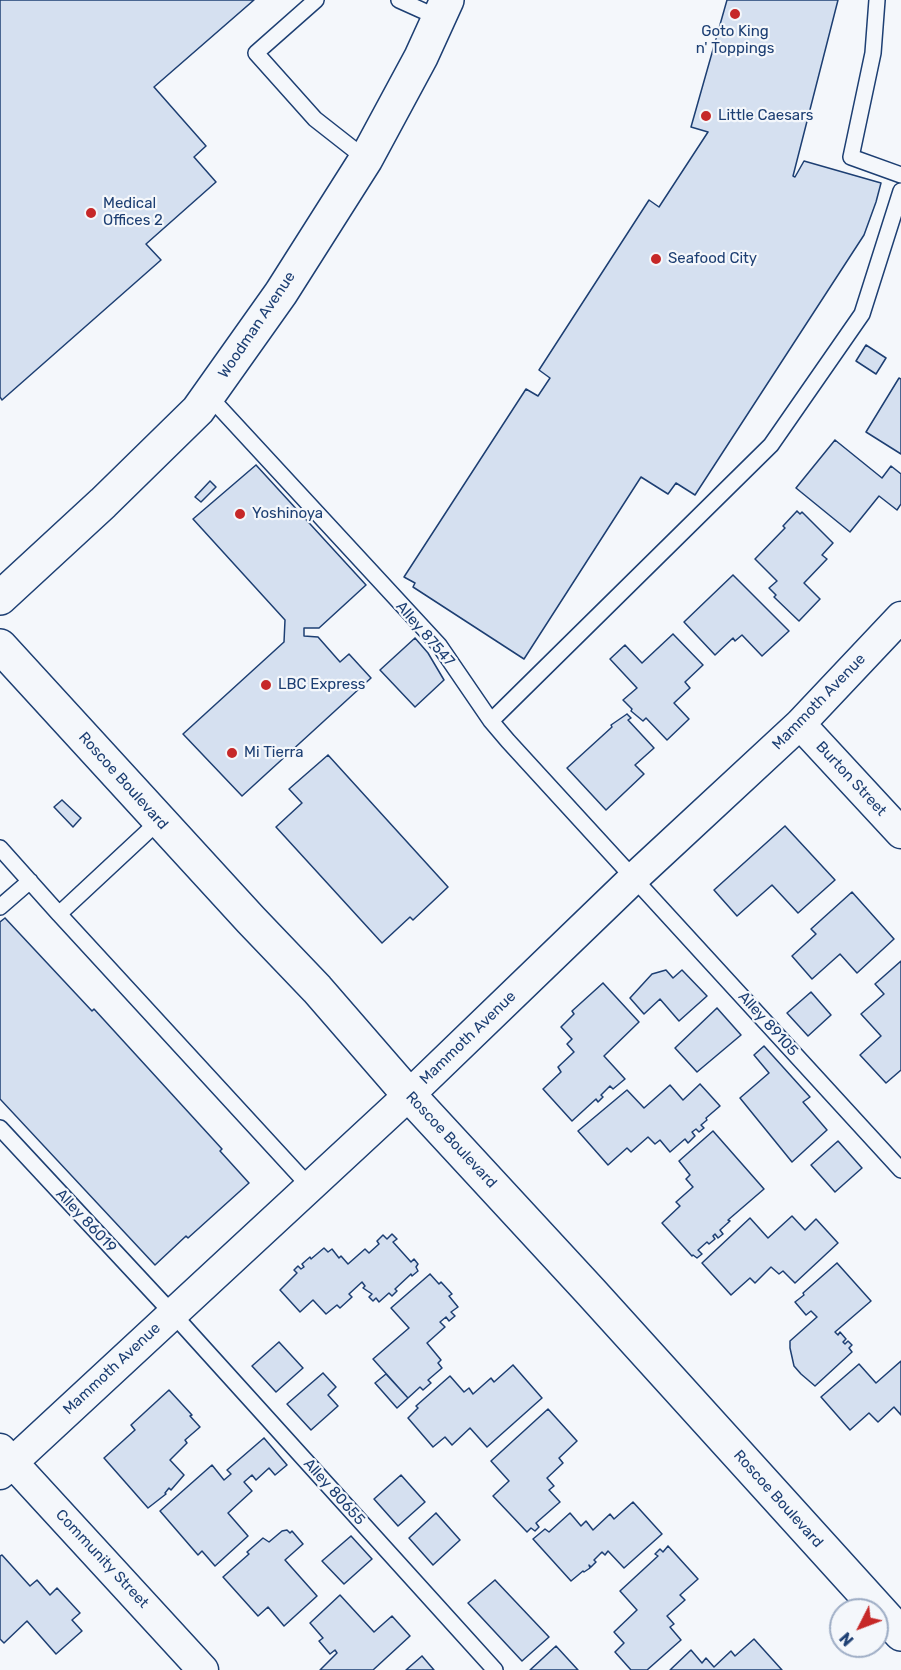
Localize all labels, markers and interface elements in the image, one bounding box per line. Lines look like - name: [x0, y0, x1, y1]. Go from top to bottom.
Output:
- marker: Goto King n' Toppings: [728, 7, 742, 21]
- place label: Goto King n' Toppings: [696, 23, 774, 58]
- place label: Little Caesars: [718, 107, 813, 125]
- marker: Little Caesars: [699, 109, 713, 123]
- place label: Medical Offices 2: [103, 195, 163, 230]
- marker: Medical Offices 2: [84, 206, 98, 220]
- place label: Seafood City: [668, 250, 757, 268]
- marker: Seafood City: [649, 252, 663, 266]
- street label: Woodman Avenue: [215, 268, 299, 382]
- place label: Yoshinoya: [252, 505, 323, 523]
- marker: Yoshinoya: [233, 507, 247, 521]
- street label: Alley 87547: [392, 598, 458, 670]
- street label: Mammoth Avenue: [769, 650, 869, 754]
- place label: LBC Express: [278, 676, 365, 694]
- marker: LBC Express: [259, 678, 273, 692]
- street label: Roscoe Boulevard: [74, 728, 172, 834]
- street label: Burton Street: [812, 738, 890, 820]
- place label: Mi Tierra: [244, 744, 303, 762]
- marker: Mi Tierra: [225, 746, 239, 760]
- street label: Mammoth Avenue: [416, 988, 520, 1088]
- street label: Alley 89105: [734, 988, 802, 1060]
- street label: Roscoe Boulevard: [402, 1088, 500, 1192]
- street label: Alley 86019: [52, 1185, 120, 1257]
- street label: Mammoth Avenue: [60, 1319, 164, 1419]
- street label: Roscoe Boulevard: [729, 1446, 827, 1552]
- street label: Alley 80655: [299, 1455, 369, 1529]
- street label: Community Street: [52, 1506, 152, 1612]
- north arrow: [829, 1598, 889, 1658]
- text: N: [836, 1628, 858, 1650]

